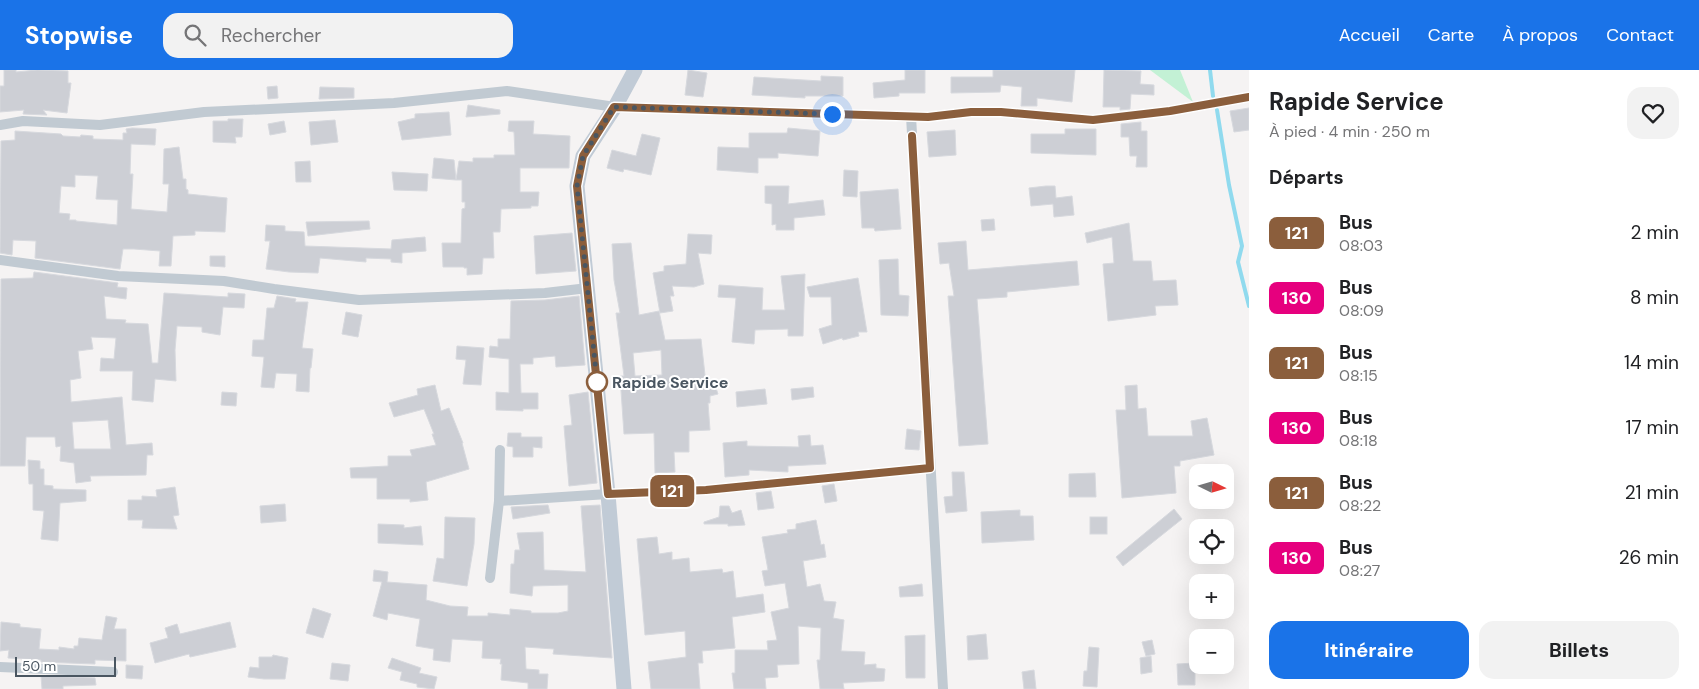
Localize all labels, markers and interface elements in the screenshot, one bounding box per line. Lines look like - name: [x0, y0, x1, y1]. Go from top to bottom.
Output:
- search box: [163, 13, 513, 58]
- text: Stopwise: [25, 20, 133, 51]
- icon: search: [181, 21, 209, 49]
- text: Rechercher: [221, 23, 321, 48]
- text: Accueil: [1339, 23, 1400, 47]
- text: Carte: [1428, 23, 1474, 47]
- text: À propos: [1502, 23, 1578, 47]
- text: Contact: [1606, 23, 1674, 47]
- text: Rapide Service: [1269, 86, 1444, 117]
- button: heart: [1627, 87, 1679, 139]
- your location: [820, 102, 845, 127]
- text: À pied · 4 min · 250 m: [1269, 121, 1430, 142]
- text: Départs: [1269, 165, 1344, 190]
- text: Bus: [1339, 210, 1373, 235]
- text: 2 min: [1631, 220, 1679, 245]
- text: 121: [1285, 221, 1308, 245]
- text: 08:03: [1339, 235, 1383, 256]
- text: Bus: [1339, 275, 1373, 300]
- text: 8 min: [1630, 285, 1679, 310]
- text: 130: [1281, 286, 1312, 310]
- text: 08:09: [1339, 300, 1384, 321]
- text: Bus: [1339, 340, 1373, 365]
- text: 14 min: [1624, 350, 1679, 375]
- text: 121: [1285, 351, 1308, 375]
- text: 08:15: [1339, 365, 1378, 386]
- marker: Rapide Service: [586, 371, 608, 393]
- place label: Rapide Service: [612, 372, 729, 393]
- text: Bus: [1339, 405, 1373, 430]
- text: 17 min: [1625, 415, 1679, 440]
- text: 130: [1281, 416, 1312, 440]
- text: 08:18: [1339, 430, 1378, 451]
- north arrow: [1189, 464, 1234, 509]
- map controls: [1189, 464, 1234, 674]
- text: Bus: [1339, 470, 1373, 495]
- line badge: 121: [643, 475, 701, 507]
- text: 121: [660, 479, 684, 503]
- text: 21 min: [1625, 480, 1679, 505]
- text: 121: [1285, 481, 1308, 505]
- text: 08:22: [1339, 495, 1381, 516]
- button: locate: [1189, 519, 1234, 564]
- text: Bus: [1339, 535, 1373, 560]
- text: 26 min: [1619, 545, 1679, 570]
- text: 130: [1281, 546, 1312, 570]
- text: 08:27: [1339, 560, 1380, 581]
- button: +: [1189, 574, 1234, 619]
- button: Itinéraire: [1269, 621, 1469, 679]
- button: Billets: [1479, 621, 1679, 679]
- button: −: [1189, 629, 1234, 674]
- scale bar: [15, 654, 116, 677]
- text: 50 m: [22, 657, 56, 675]

